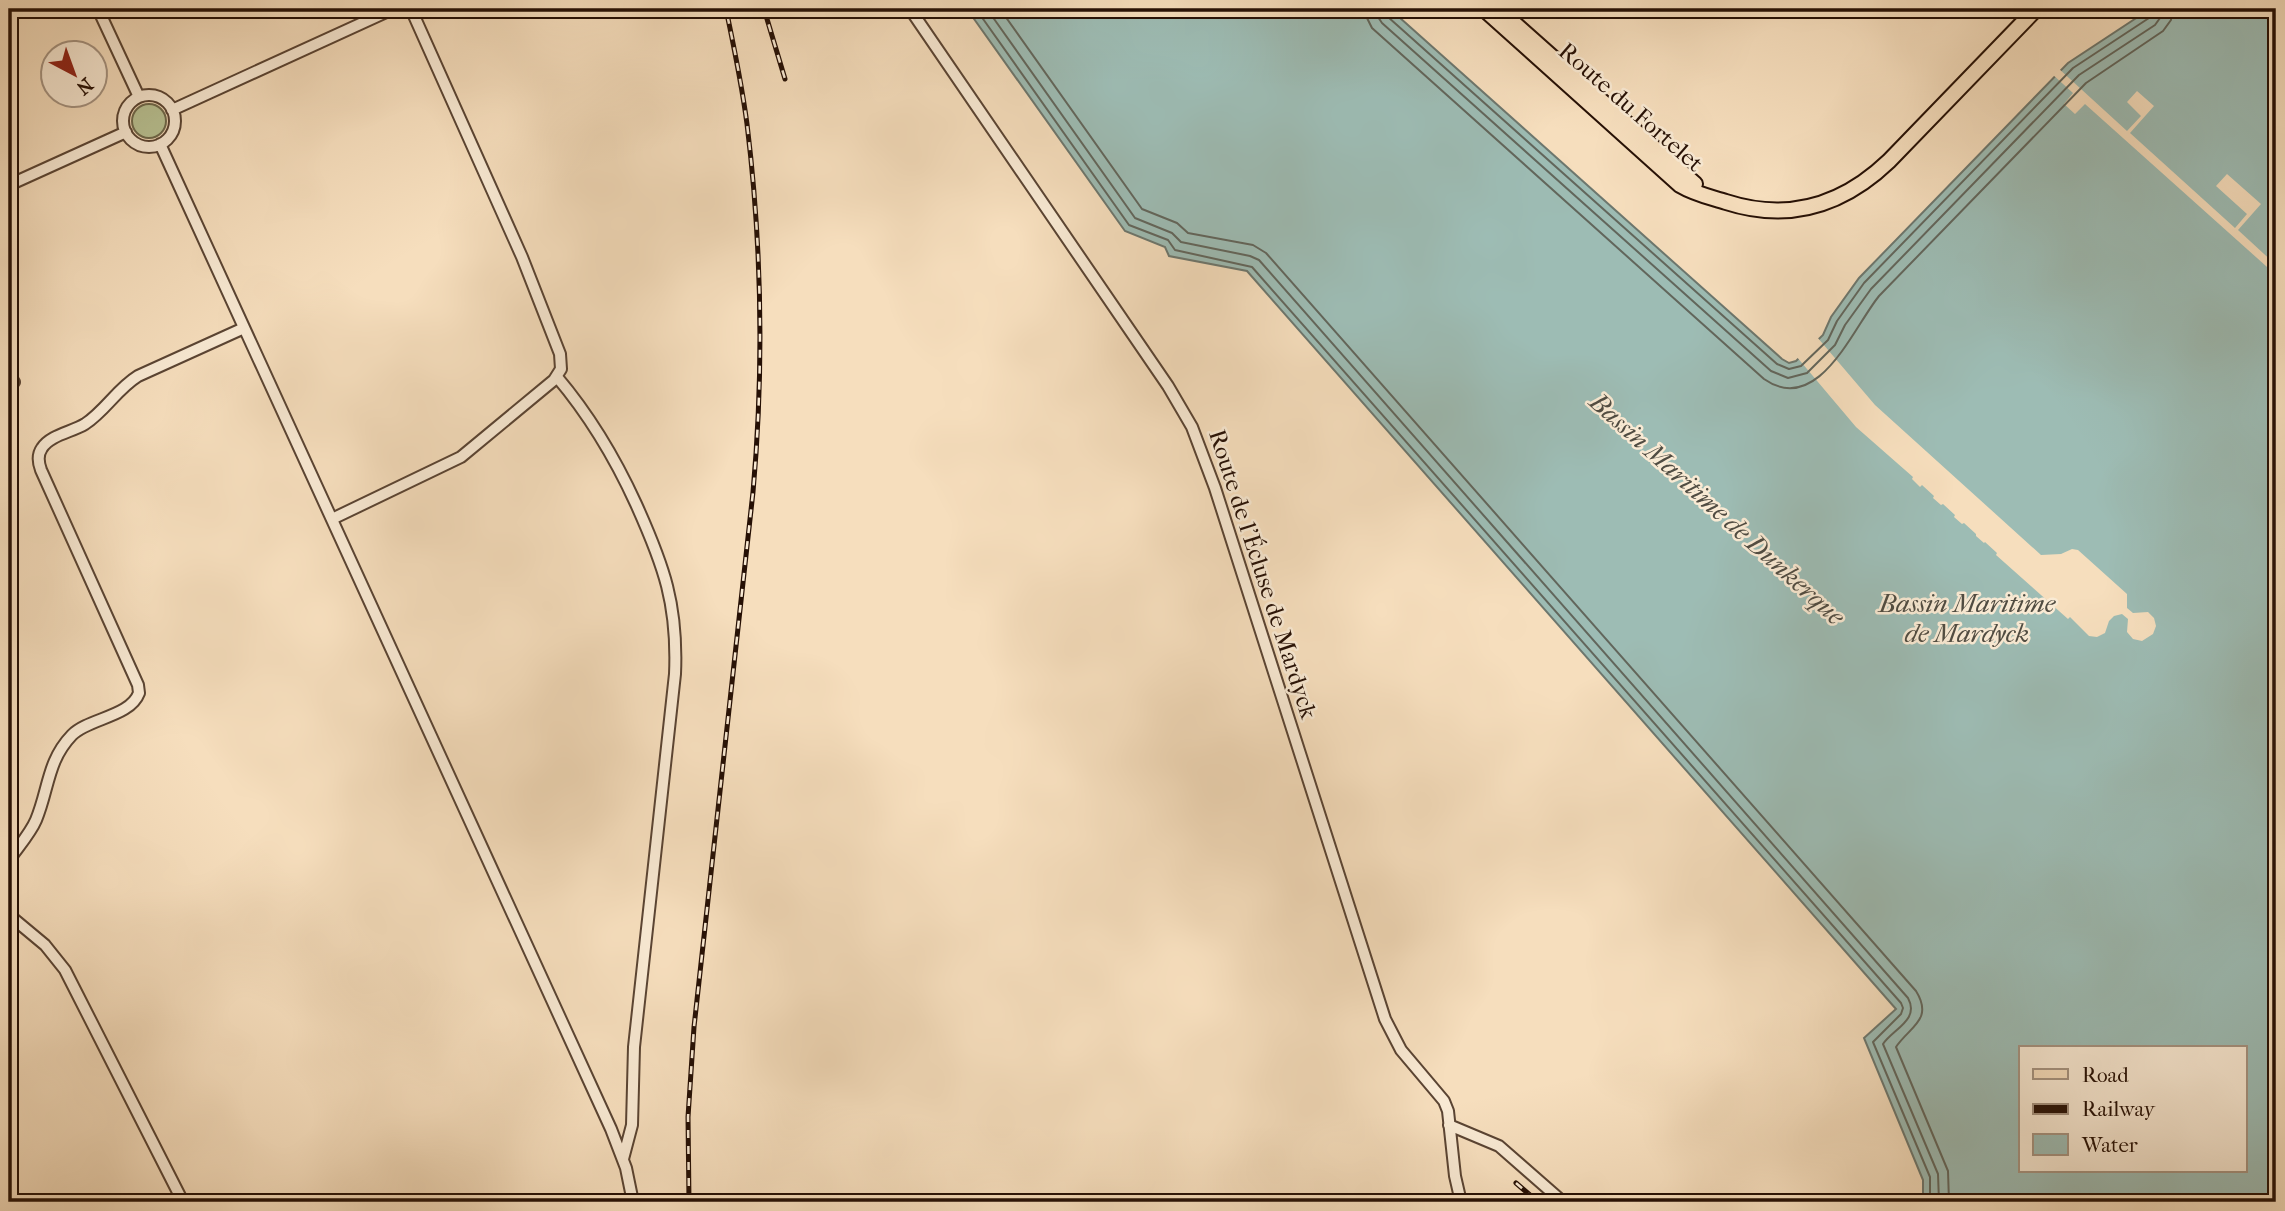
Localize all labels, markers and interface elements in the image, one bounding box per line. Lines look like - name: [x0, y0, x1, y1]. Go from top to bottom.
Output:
- street label: Route du Fortelet: [1553, 37, 1709, 178]
- north arrow: [38, 38, 108, 108]
- text: N: [71, 73, 97, 99]
- water label: Bassin Maritime de Dunkerque: [1582, 385, 1852, 633]
- street label: Route de l'Écluse de Mardyck: [1203, 426, 1324, 723]
- water label: Bassin Maritime de Mardyck: [1877, 588, 2057, 649]
- legend: [2019, 1046, 2246, 1172]
- text: Road: [2082, 1063, 2129, 1087]
- text: Railway: [2082, 1097, 2156, 1121]
- text: Water: [2081, 1133, 2138, 1157]

